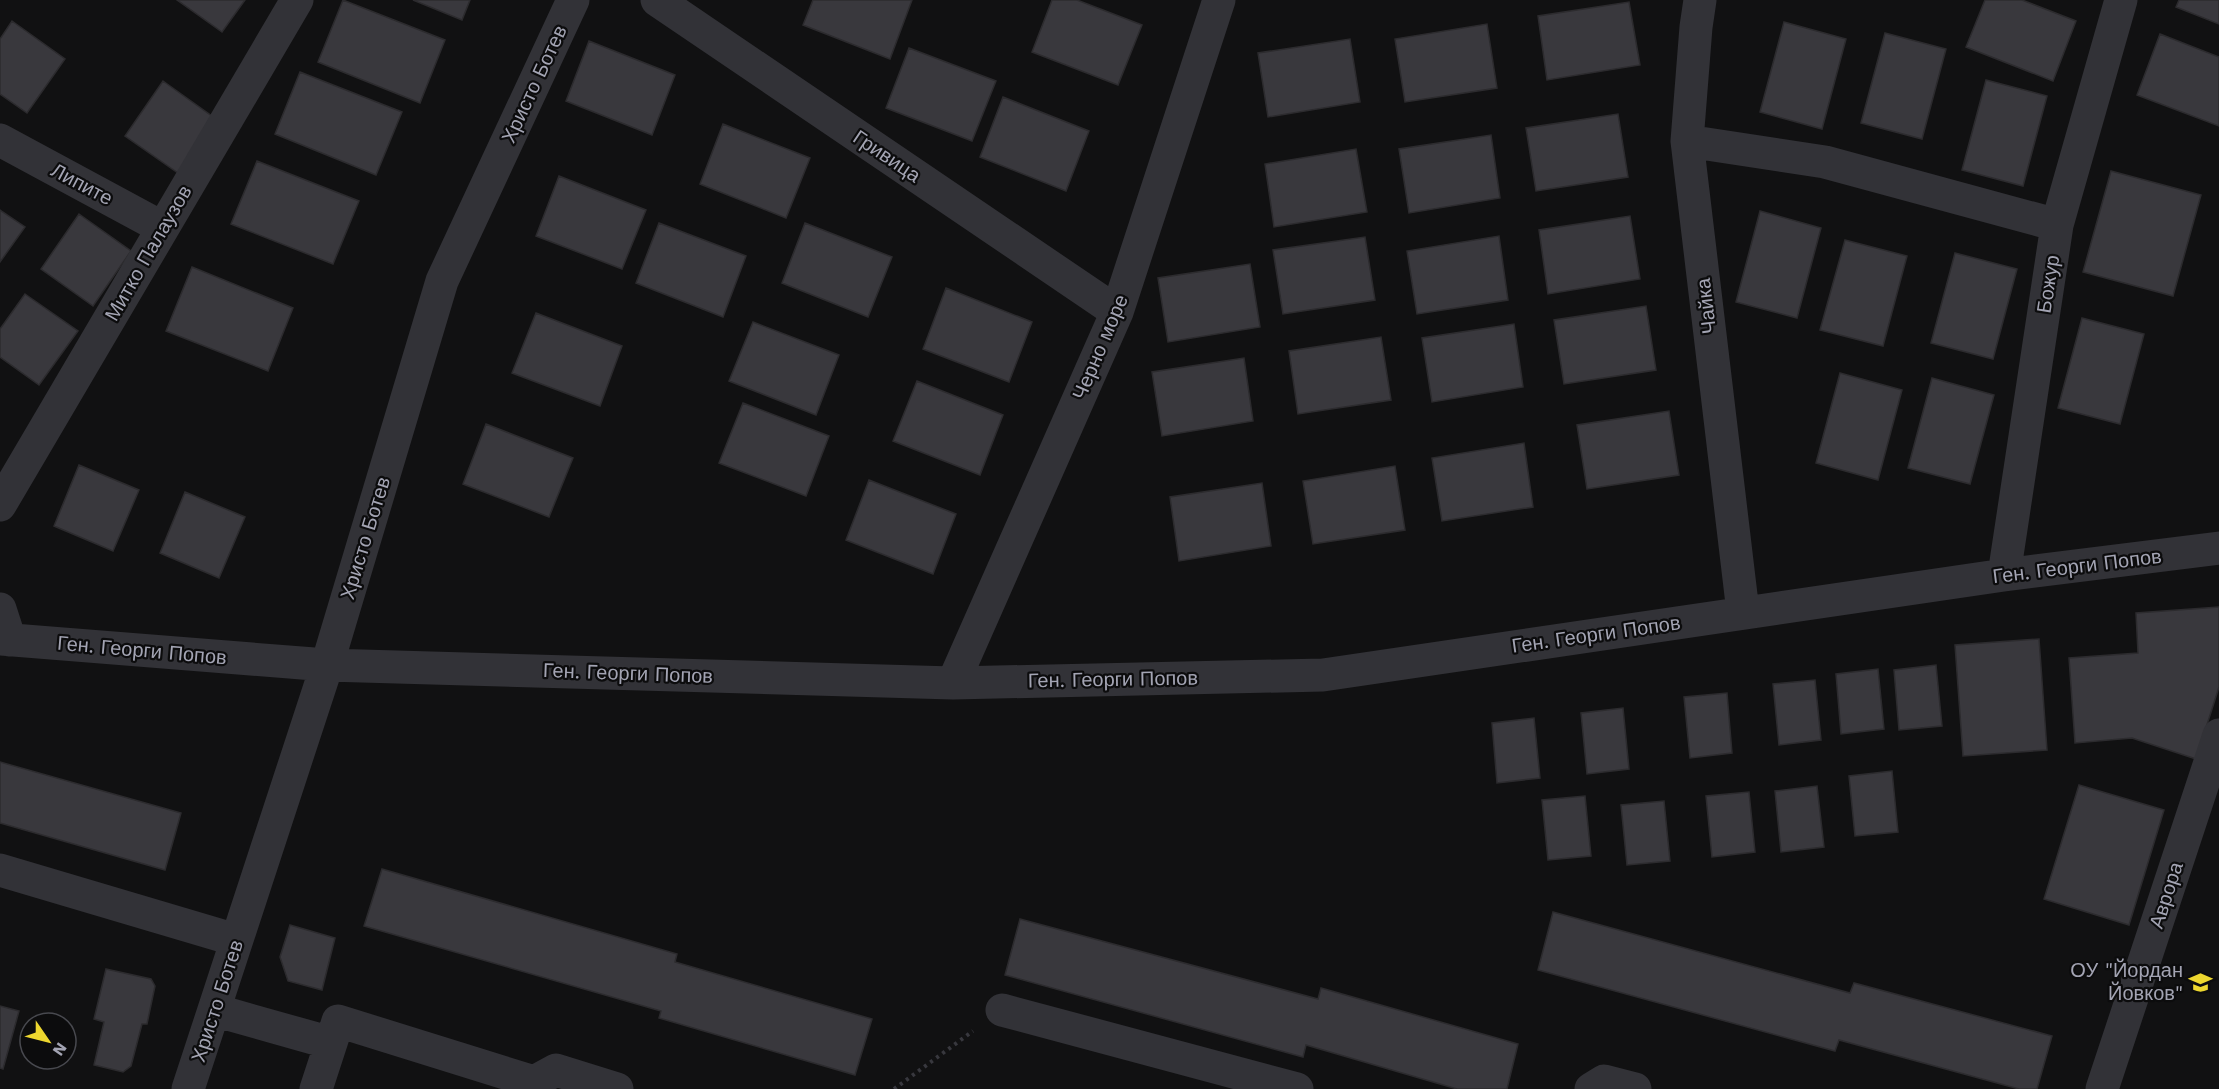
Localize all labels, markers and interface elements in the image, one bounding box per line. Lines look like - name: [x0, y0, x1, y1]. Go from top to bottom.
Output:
- street label: Христо Ботев: [496, 21, 572, 147]
- street label: Гривица: [849, 125, 926, 188]
- street label: Липите: [47, 158, 117, 210]
- street label: Митко Палаузов: [99, 181, 197, 325]
- street label: Божур: [2032, 253, 2064, 315]
- street label: Чайка: [1691, 276, 1721, 335]
- street label: Черно море: [1067, 291, 1133, 403]
- street label: Христо Ботев: [335, 474, 395, 602]
- street label: Ген. Георги Попов: [1991, 544, 2163, 588]
- street label: Ген. Георги Попов: [1510, 610, 1682, 658]
- street label: Ген. Георги Попов: [56, 631, 228, 669]
- street label: Ген. Георги Попов: [543, 658, 713, 688]
- street label: Ген. Георги Попов: [1028, 666, 1198, 692]
- street label: Аврора: [2144, 858, 2188, 931]
- street label: Христо Ботев: [186, 937, 248, 1065]
- place label: ОУ "Йордан Йовков": [2070, 958, 2183, 1005]
- school or university icon: ОУ "Йордан Йовков": [2188, 969, 2214, 995]
- north arrow: [18, 1011, 78, 1071]
- text: N: [49, 1039, 71, 1060]

